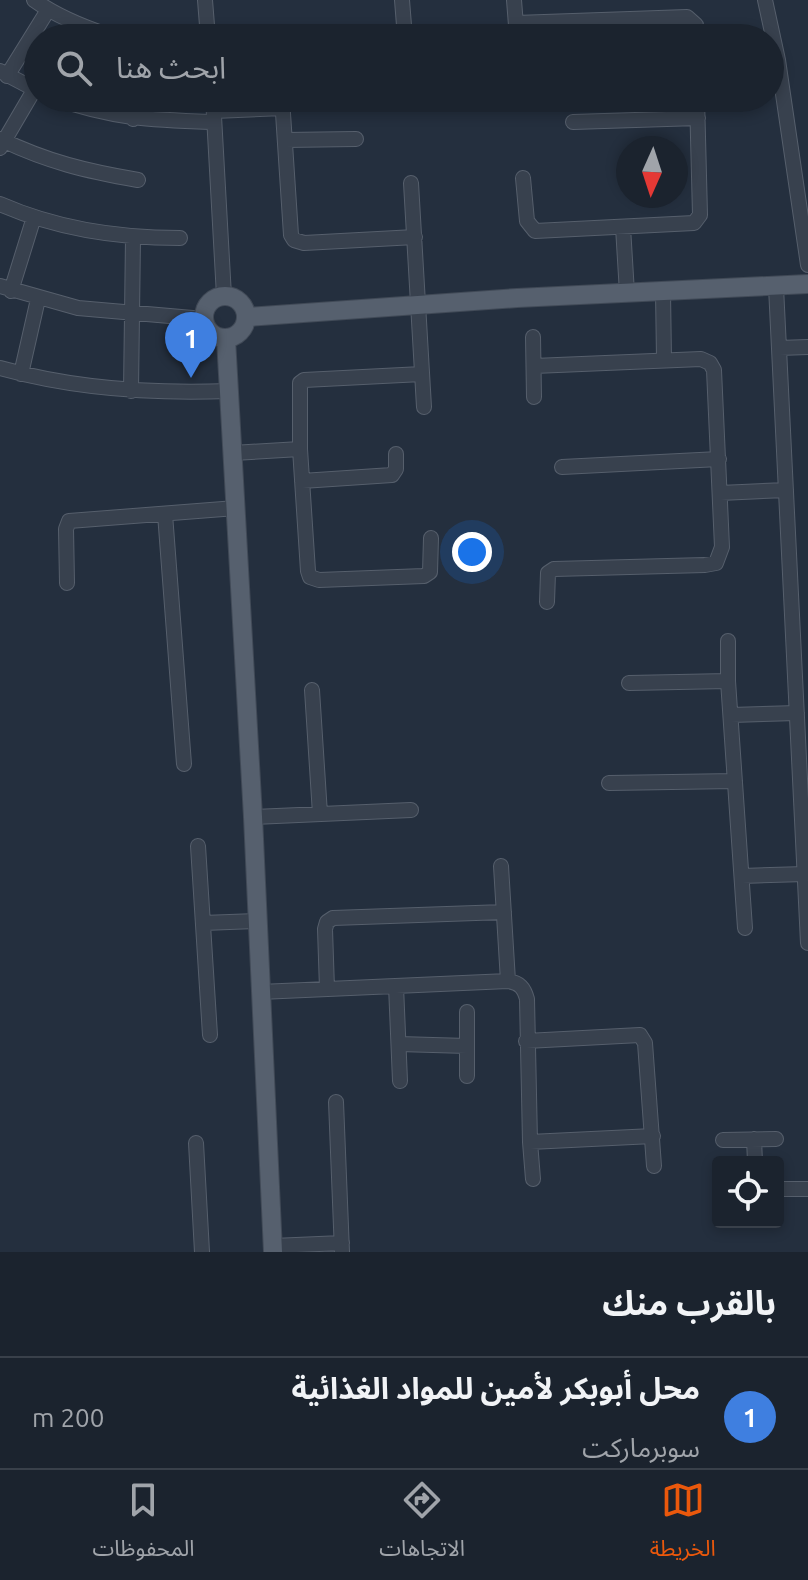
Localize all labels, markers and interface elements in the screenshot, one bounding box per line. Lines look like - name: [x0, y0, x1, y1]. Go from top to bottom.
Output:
- search box: [24, 24, 784, 112]
- icon: search: [52, 46, 96, 90]
- text: ابحث هنا: [116, 50, 226, 84]
- north arrow: [616, 136, 688, 208]
- pin: 1: [165, 312, 217, 378]
- your location: [452, 532, 492, 572]
- map controls: [712, 1156, 784, 1228]
- button: locate: [712, 1156, 784, 1228]
- text: بالقرب منك: [602, 1283, 776, 1321]
- text: محل أبوبكر لأمين للمواد الغذائية: [291, 1371, 700, 1405]
- text: 200 m: [32, 1403, 104, 1432]
- text: 1: [743, 1403, 757, 1432]
- text: سوبرماركت: [582, 1433, 700, 1462]
- tab: المحفوظات: [92, 1478, 194, 1572]
- tab: الاتجاهات: [379, 1478, 465, 1572]
- tab: الخريطة: [650, 1478, 716, 1572]

